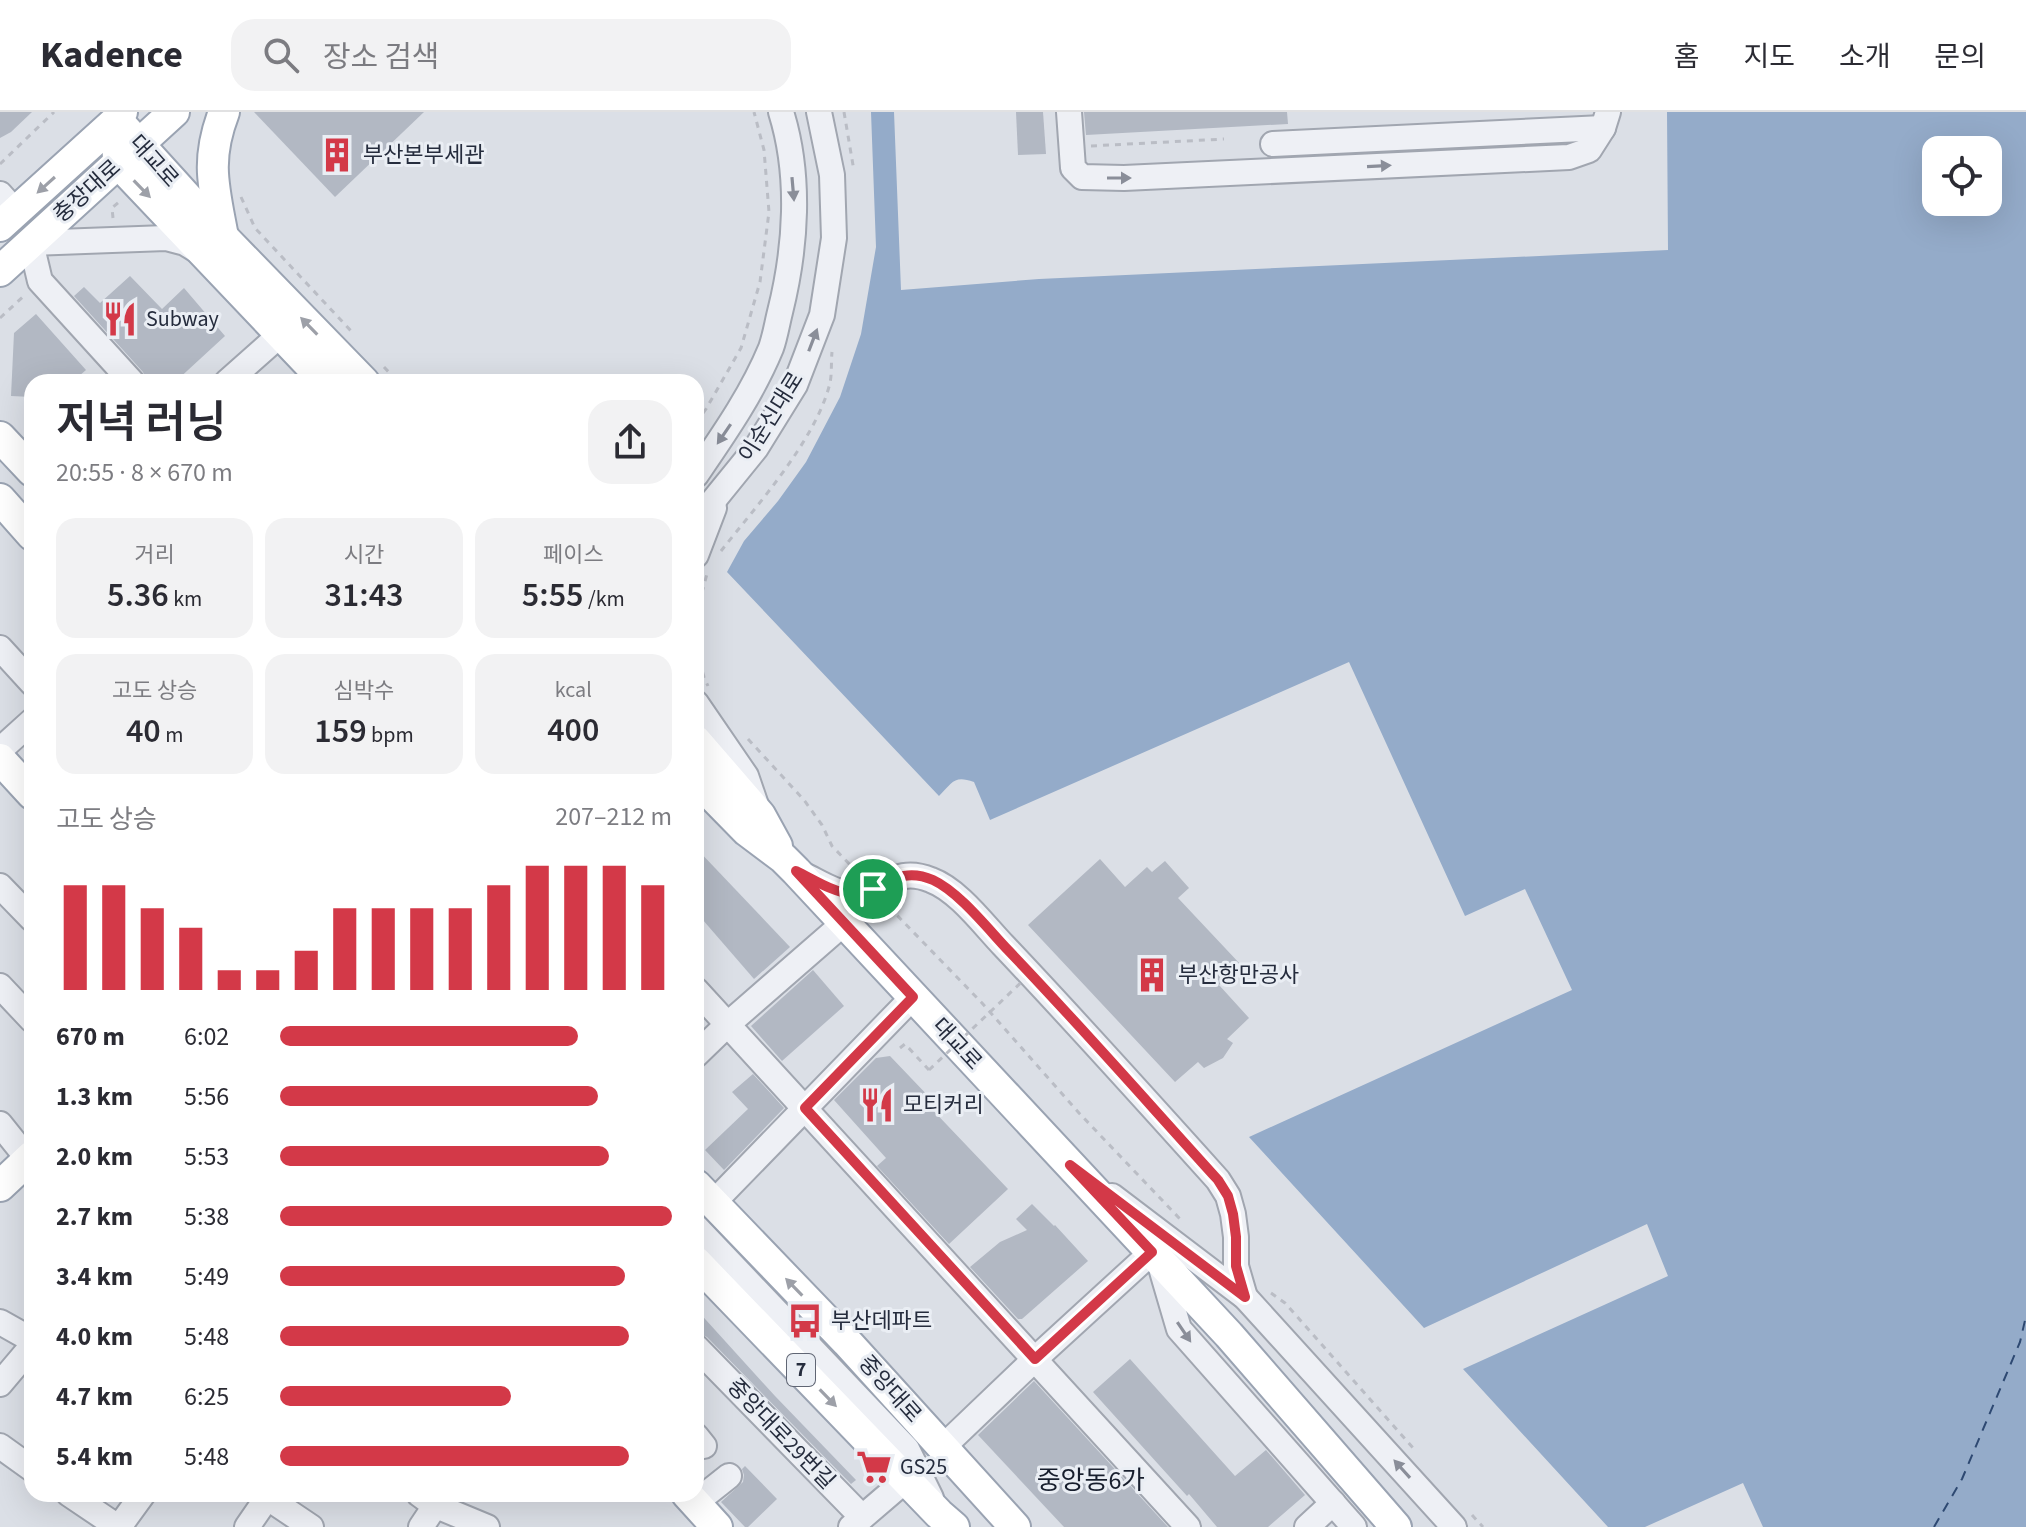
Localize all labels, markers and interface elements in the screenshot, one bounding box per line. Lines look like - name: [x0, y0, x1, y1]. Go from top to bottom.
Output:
- search box: [231, 19, 791, 91]
- text: Kadence: [40, 28, 183, 82]
- icon: search: [259, 33, 303, 77]
- text: 장소 검색: [323, 36, 439, 79]
- text: 홈: [1674, 37, 1699, 77]
- text: 지도: [1743, 37, 1795, 77]
- text: 소개: [1839, 37, 1890, 77]
- text: 문의: [1934, 37, 1986, 77]
- street label: 대교로: [122, 128, 186, 194]
- building icon: 부산본부세관: [318, 136, 356, 174]
- map controls: [1922, 136, 2002, 216]
- button: locate: [1922, 136, 2002, 216]
- place label: 부산본부세관: [363, 139, 484, 171]
- street label: 충장대로: [46, 152, 128, 230]
- one-way arrow: [1367, 159, 1392, 172]
- one-way arrow: [1107, 172, 1132, 184]
- one-way arrow: [36, 175, 55, 193]
- one-way arrow: [787, 177, 800, 202]
- one-way arrow: [132, 179, 151, 198]
- restaurant icon: Subway: [101, 300, 139, 338]
- place label: Subway: [146, 303, 219, 335]
- one-way arrow: [300, 317, 319, 336]
- one-way arrow: [807, 328, 820, 352]
- street label: 이순신대로: [731, 366, 811, 468]
- text: 저녁 러닝: [56, 392, 227, 455]
- button: share: [588, 400, 672, 484]
- one-way arrow: [717, 423, 732, 444]
- text: 20:55 · 8 × 670 m: [56, 454, 233, 491]
- text: 거리: [134, 539, 175, 571]
- text: 시간: [344, 539, 384, 571]
- text: 페이스: [543, 539, 604, 571]
- text: 5.36: [107, 571, 169, 620]
- text: 31:43: [324, 571, 404, 620]
- text: 5:55: [522, 571, 584, 620]
- text: km: [169, 583, 202, 615]
- text: /km: [584, 583, 625, 615]
- text: kcal: [555, 674, 592, 706]
- text: 고도 상승: [112, 675, 197, 707]
- text: 심박수: [334, 675, 394, 707]
- text: 400: [547, 706, 599, 755]
- text: 40: [126, 707, 161, 756]
- text: 159: [314, 707, 367, 756]
- text: m: [161, 719, 183, 751]
- text: bpm: [367, 719, 414, 751]
- text: 207–212 m: [555, 798, 672, 835]
- text: 고도 상승: [56, 801, 157, 838]
- pin: [839, 855, 907, 923]
- icon: arrive: [851, 867, 895, 911]
- building icon: 부산항만공사: [1133, 956, 1171, 994]
- place label: 부산항만공사: [1178, 959, 1299, 991]
- street label: 대교로: [925, 1011, 989, 1077]
- text: 670 m: [56, 1018, 125, 1055]
- text: 6:02: [184, 1018, 229, 1055]
- text: 1.3 km: [56, 1078, 133, 1115]
- text: 5:56: [184, 1078, 229, 1115]
- restaurant icon: 모티커리: [858, 1086, 896, 1124]
- place label: 모티커리: [903, 1089, 984, 1121]
- text: 2.0 km: [56, 1138, 133, 1175]
- text: 5:53: [184, 1138, 229, 1175]
- text: 2.7 km: [56, 1198, 133, 1235]
- text: 5:38: [184, 1198, 229, 1235]
- text: 3.4 km: [56, 1258, 133, 1295]
- text: 5:49: [184, 1258, 229, 1295]
- one-way arrow: [786, 1278, 804, 1297]
- bus stop icon: 부산데파트: [786, 1302, 824, 1340]
- place label: 부산데파트: [831, 1305, 932, 1337]
- text: 4.0 km: [56, 1318, 133, 1355]
- text: 5:48: [184, 1318, 229, 1355]
- one-way arrow: [1177, 1321, 1192, 1342]
- street label: 중앙대로: [851, 1348, 929, 1430]
- road number: 7: [787, 1354, 815, 1386]
- street label: 중앙대로29번길: [720, 1371, 842, 1497]
- text: 4.7 km: [56, 1378, 133, 1415]
- text: 6:25: [184, 1378, 229, 1415]
- one-way arrow: [818, 1388, 837, 1407]
- text: 5.4 km: [56, 1438, 133, 1475]
- text: 5:48: [184, 1438, 229, 1475]
- supermarket icon: GS25: [855, 1448, 893, 1486]
- place label: GS25: [900, 1451, 947, 1483]
- one-way arrow: [1393, 1460, 1411, 1479]
- district label: 중앙동6가: [1037, 1462, 1145, 1499]

